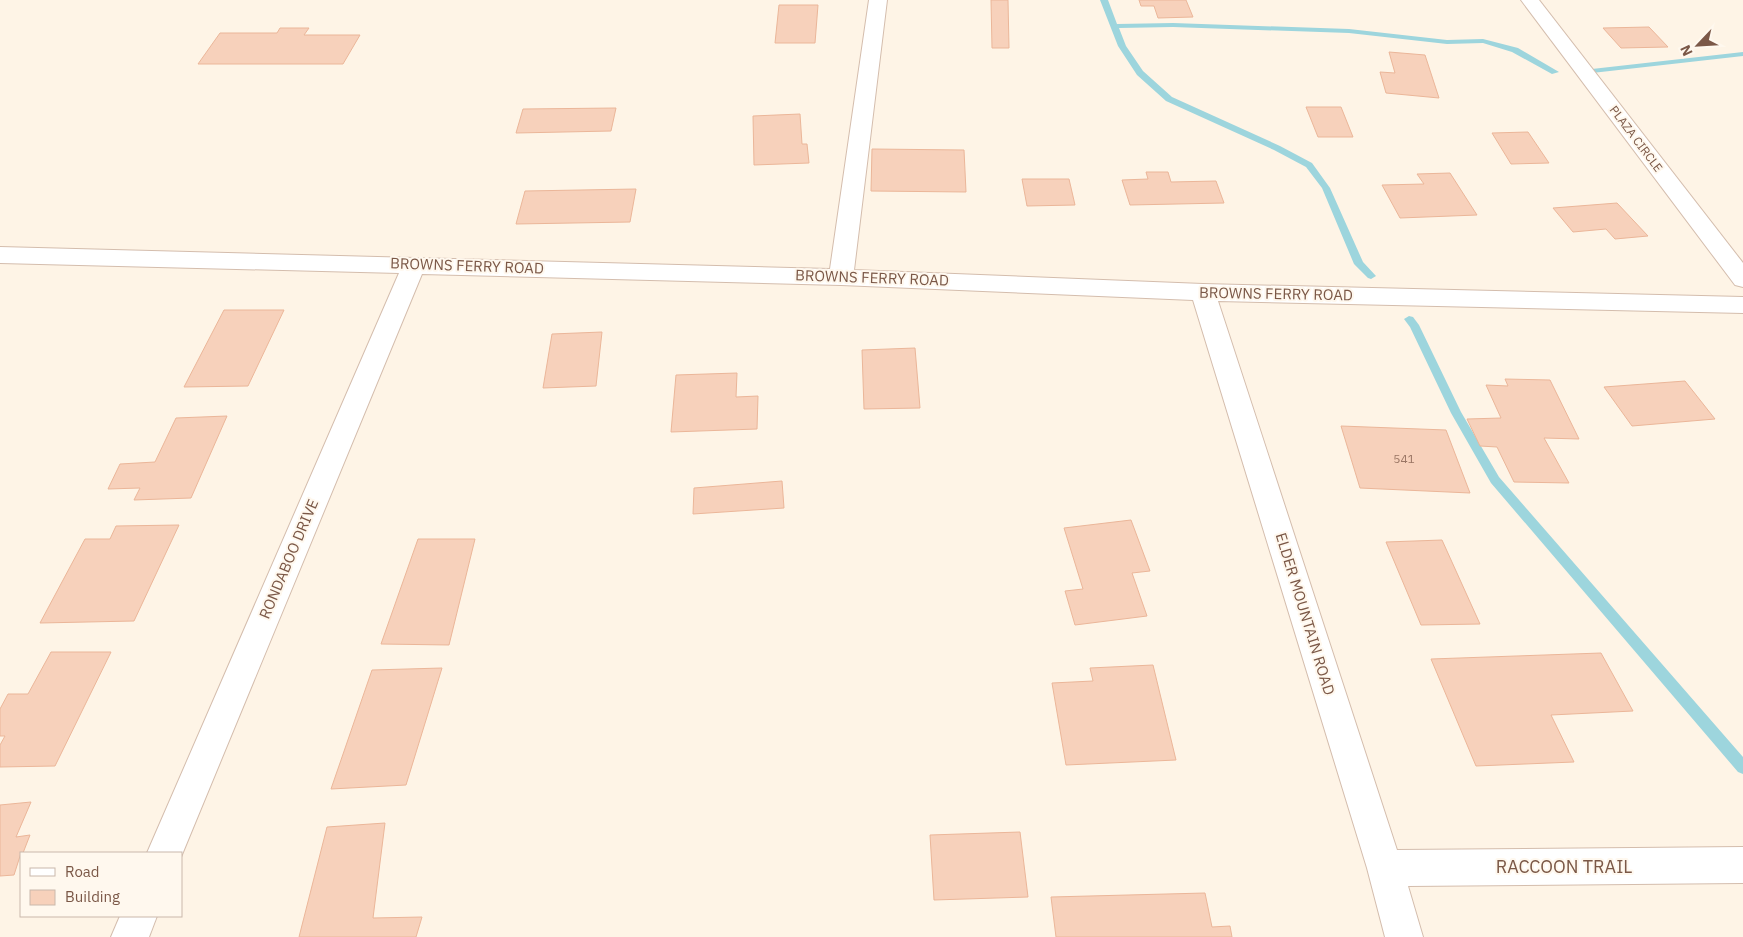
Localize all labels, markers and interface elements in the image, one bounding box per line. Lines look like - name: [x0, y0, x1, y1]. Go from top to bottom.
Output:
- north arrow: [1673, 20, 1723, 70]
- text: N: [1676, 42, 1697, 59]
- street label: PLAZA CIRCLE: [1607, 103, 1666, 175]
- street label: BROWNS FERRY ROAD: [390, 253, 544, 278]
- street label: BROWNS FERRY ROAD: [795, 265, 949, 290]
- street label: BROWNS FERRY ROAD: [1199, 283, 1353, 304]
- house number: 541: [1393, 451, 1415, 466]
- street label: RONDABOO DRIVE: [255, 496, 322, 622]
- street label: ELDER MOUNTAIN ROAD: [1272, 530, 1339, 697]
- legend: [20, 852, 182, 917]
- street label: RACCOON TRAIL: [1496, 855, 1632, 878]
- text: Road: [65, 862, 100, 881]
- text: Building: [65, 887, 120, 906]

